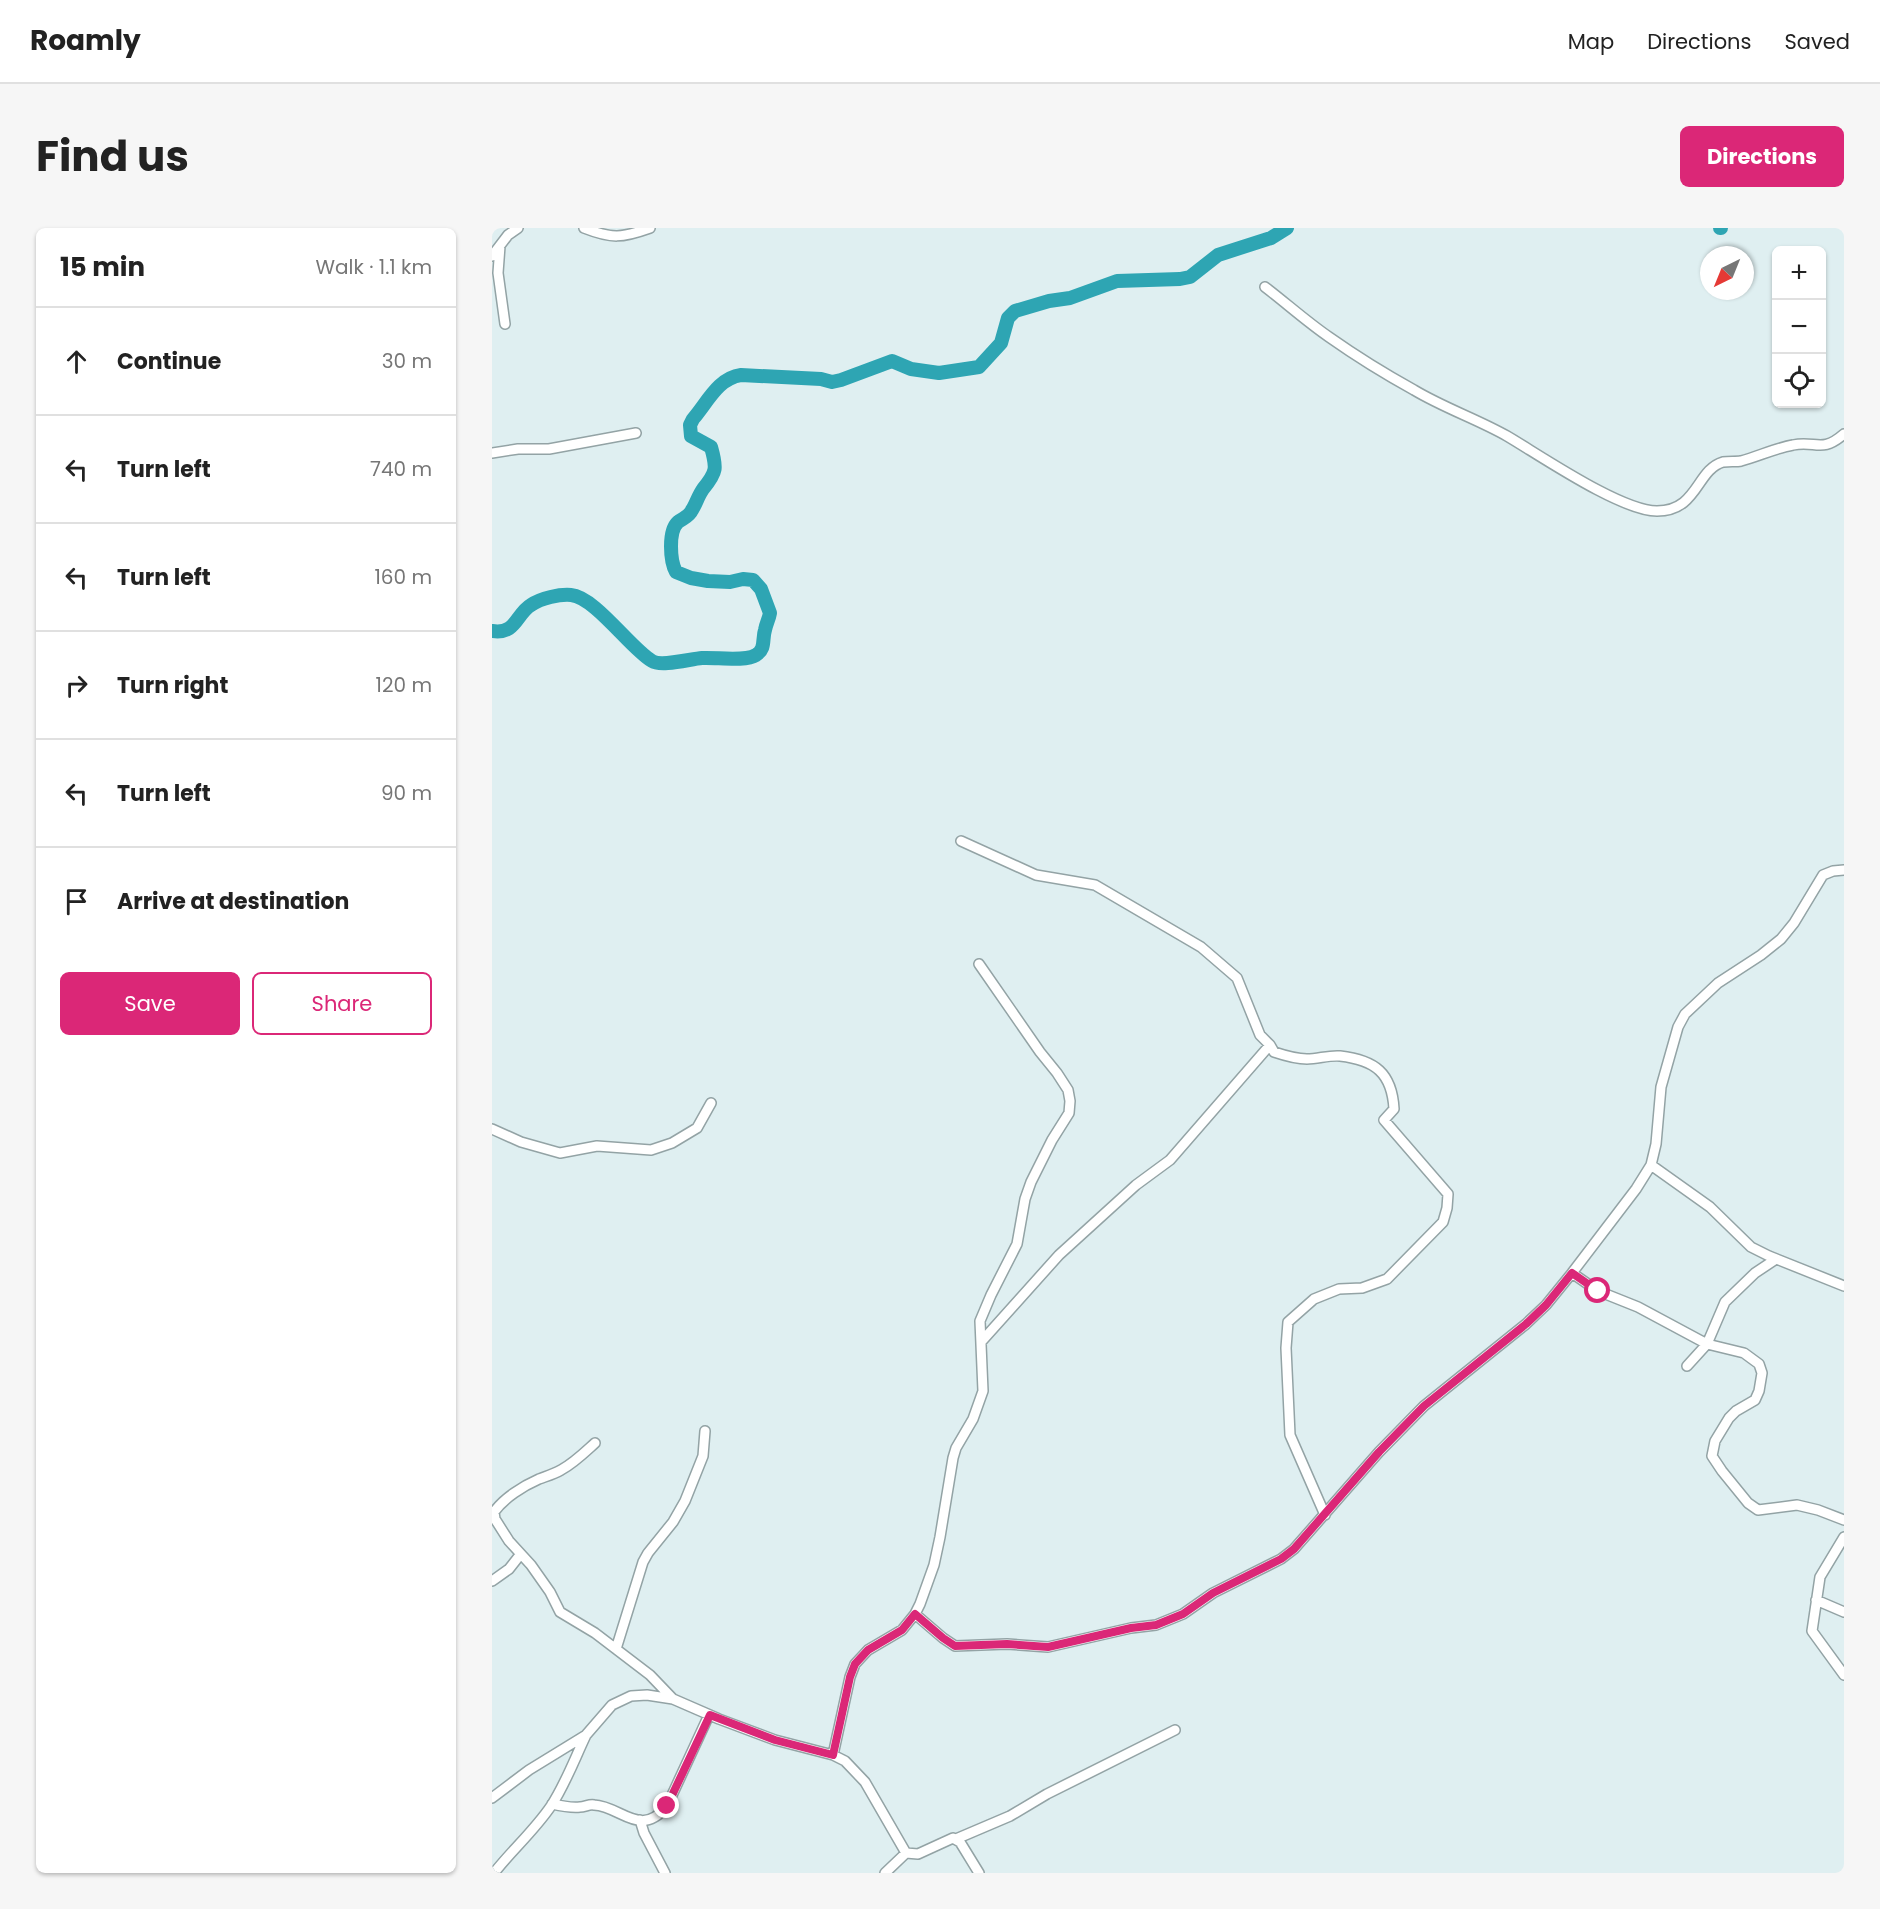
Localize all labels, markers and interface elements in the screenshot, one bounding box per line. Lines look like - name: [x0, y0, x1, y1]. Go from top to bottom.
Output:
- text: Roamly: [30, 21, 141, 60]
- text: Map: [1568, 27, 1614, 56]
- text: Directions: [1647, 27, 1751, 56]
- text: Saved: [1784, 27, 1850, 56]
- button: Directions: [1680, 126, 1844, 187]
- text: Find us: [36, 127, 189, 186]
- north arrow: [1700, 246, 1754, 300]
- map controls: [1772, 246, 1826, 408]
- button: +: [1772, 246, 1826, 300]
- text: 15 min: [60, 249, 145, 285]
- text: Walk · 1.1 km: [316, 253, 432, 281]
- button: −: [1772, 300, 1826, 354]
- icon: ahead: [60, 345, 93, 378]
- text: Continue: [117, 346, 221, 377]
- text: 30 m: [382, 347, 432, 375]
- button: locate: [1772, 354, 1826, 408]
- icon: left: [60, 453, 93, 486]
- text: Turn left: [117, 454, 211, 485]
- text: 740 m: [370, 455, 432, 483]
- icon: left: [60, 561, 93, 594]
- text: Turn left: [117, 562, 211, 593]
- text: 160 m: [374, 563, 432, 591]
- icon: right: [60, 669, 93, 702]
- text: Turn right: [117, 670, 228, 701]
- text: 120 m: [376, 671, 432, 699]
- icon: left: [60, 777, 93, 810]
- text: Turn left: [117, 778, 211, 809]
- text: 90 m: [381, 779, 432, 807]
- icon: arrive: [60, 885, 93, 918]
- text: Arrive at destination: [117, 886, 349, 917]
- button: Save: [60, 972, 240, 1035]
- button: Share: [252, 972, 432, 1035]
- route start: [1584, 1277, 1610, 1303]
- route end: [653, 1792, 679, 1818]

